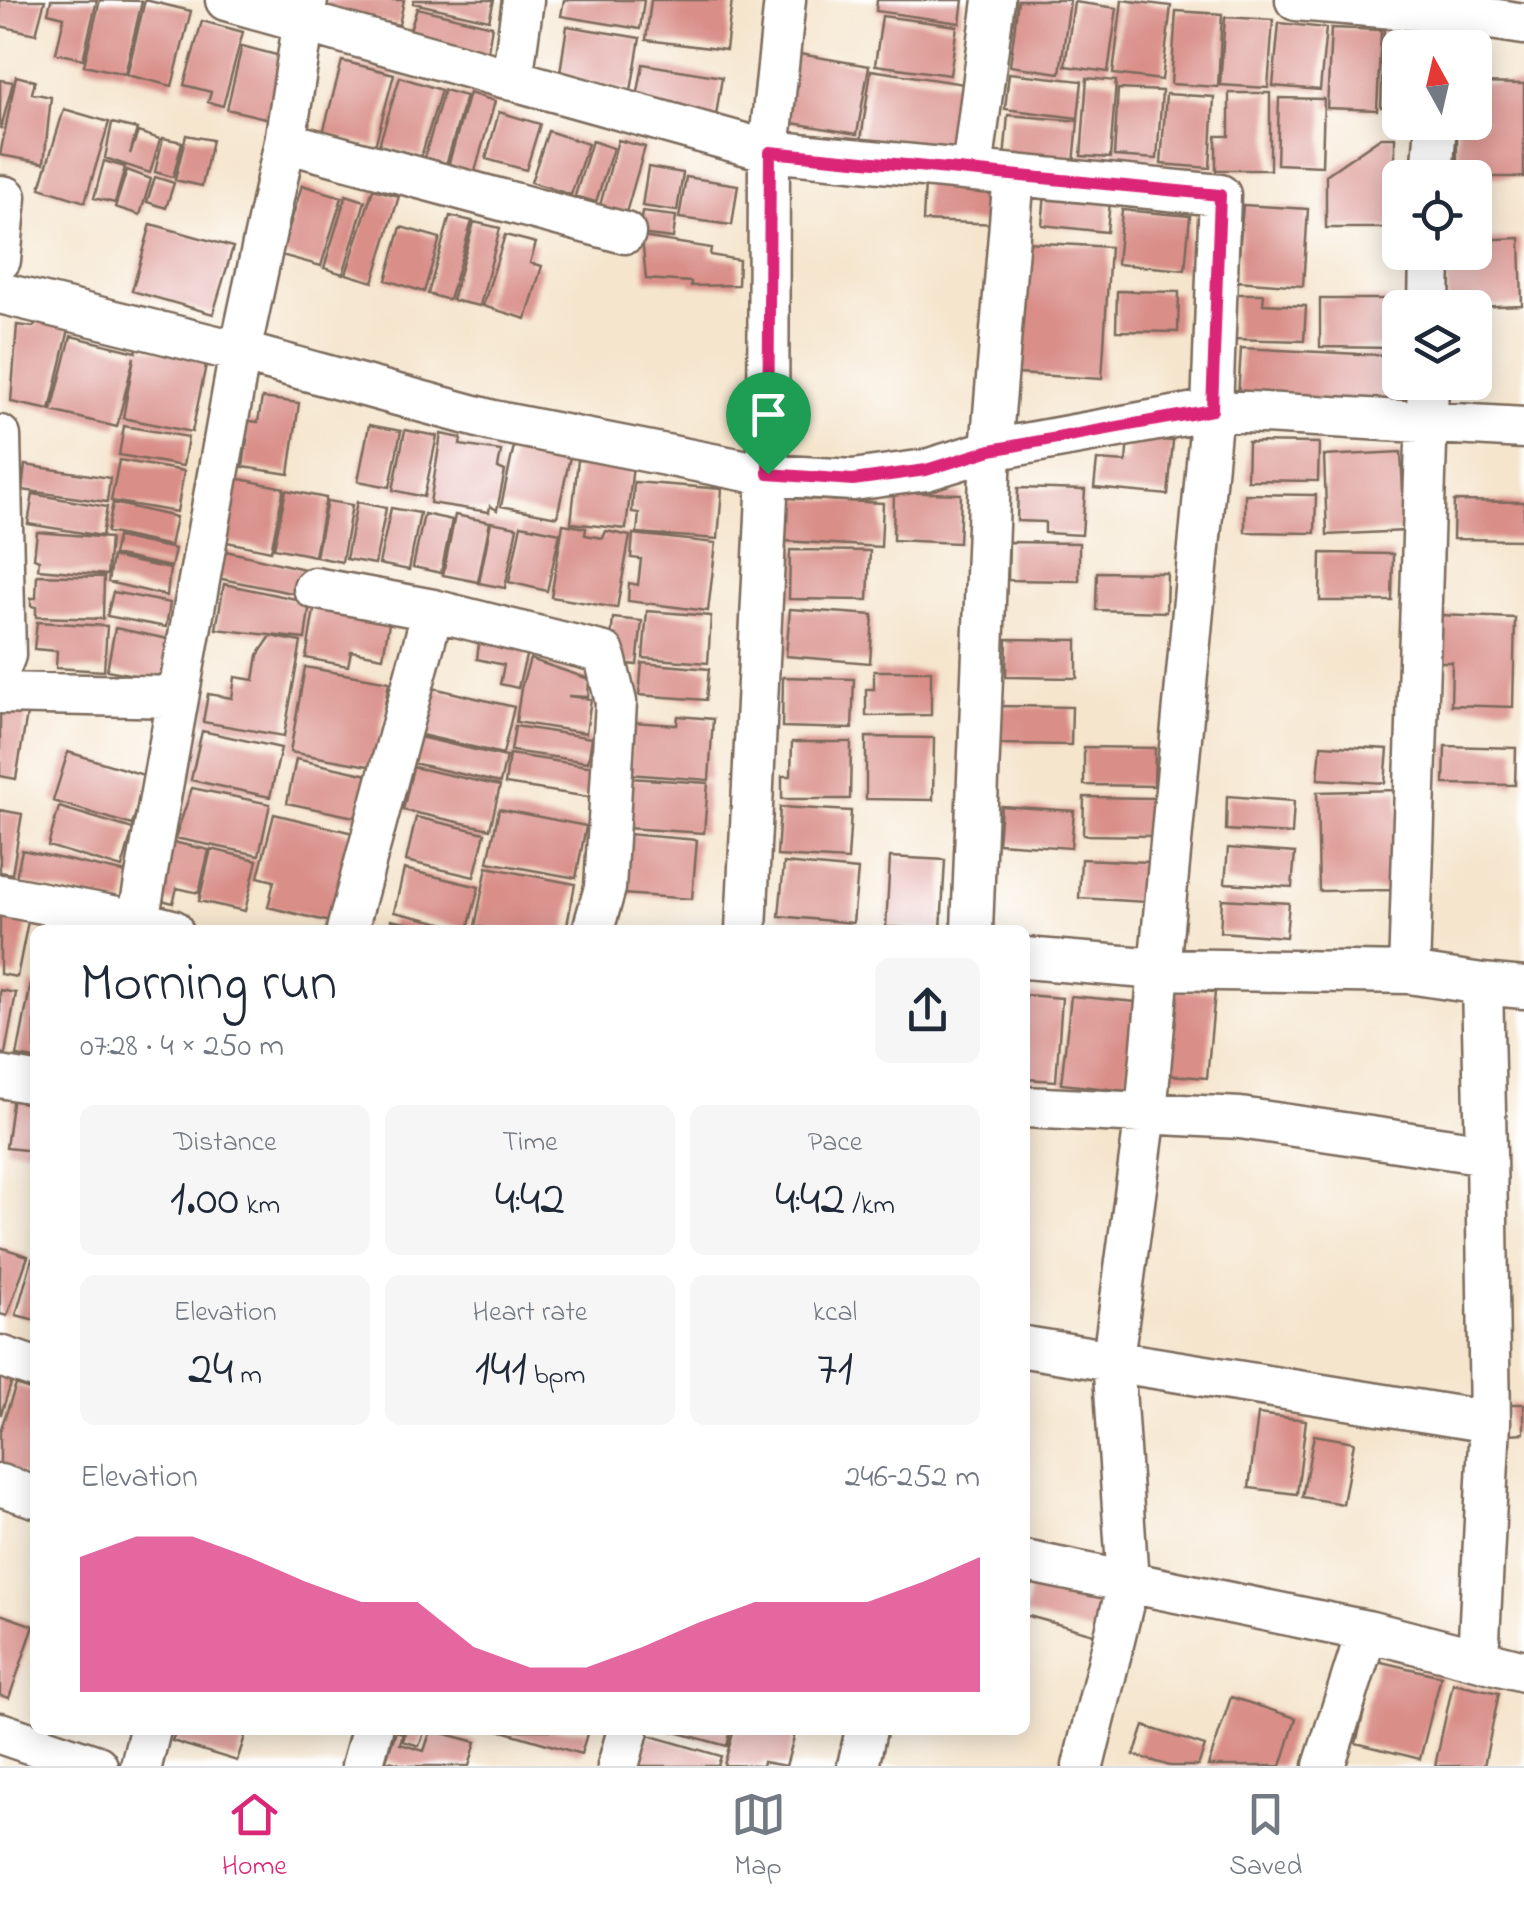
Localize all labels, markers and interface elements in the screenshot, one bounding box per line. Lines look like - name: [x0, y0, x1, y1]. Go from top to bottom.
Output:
- north arrow: [1382, 30, 1492, 140]
- map controls: [1382, 30, 1492, 400]
- button: locate: [1382, 160, 1492, 270]
- button: layers: [1382, 290, 1492, 400]
- pin: [726, 372, 811, 475]
- icon: arrive: [741, 387, 796, 442]
- text: Morning run: [80, 946, 337, 1026]
- button: share: [875, 958, 980, 1063]
- text: 07:28 · 4 × 250 m: [80, 1024, 284, 1071]
- text: Distance: [173, 1123, 277, 1164]
- text: Time: [502, 1123, 558, 1164]
- text: Pace: [808, 1123, 862, 1164]
- text: 1.00: [170, 1164, 239, 1237]
- text: 4:42: [495, 1164, 565, 1237]
- text: 4:42: [775, 1164, 845, 1237]
- text: km: [239, 1186, 280, 1227]
- text: /km: [845, 1186, 895, 1227]
- text: Elevation: [174, 1293, 276, 1334]
- text: Heart rate: [473, 1293, 587, 1334]
- text: kcal: [813, 1293, 857, 1334]
- text: 24: [188, 1334, 233, 1407]
- text: 141: [474, 1334, 527, 1407]
- text: 71: [817, 1334, 853, 1407]
- text: m: [233, 1356, 262, 1397]
- text: bpm: [527, 1356, 586, 1397]
- text: Elevation: [80, 1455, 198, 1502]
- text: 246–252 m: [845, 1455, 980, 1502]
- tab: Home: [222, 1787, 287, 1888]
- tab: Map: [731, 1787, 786, 1888]
- tab: Saved: [1229, 1787, 1302, 1888]

